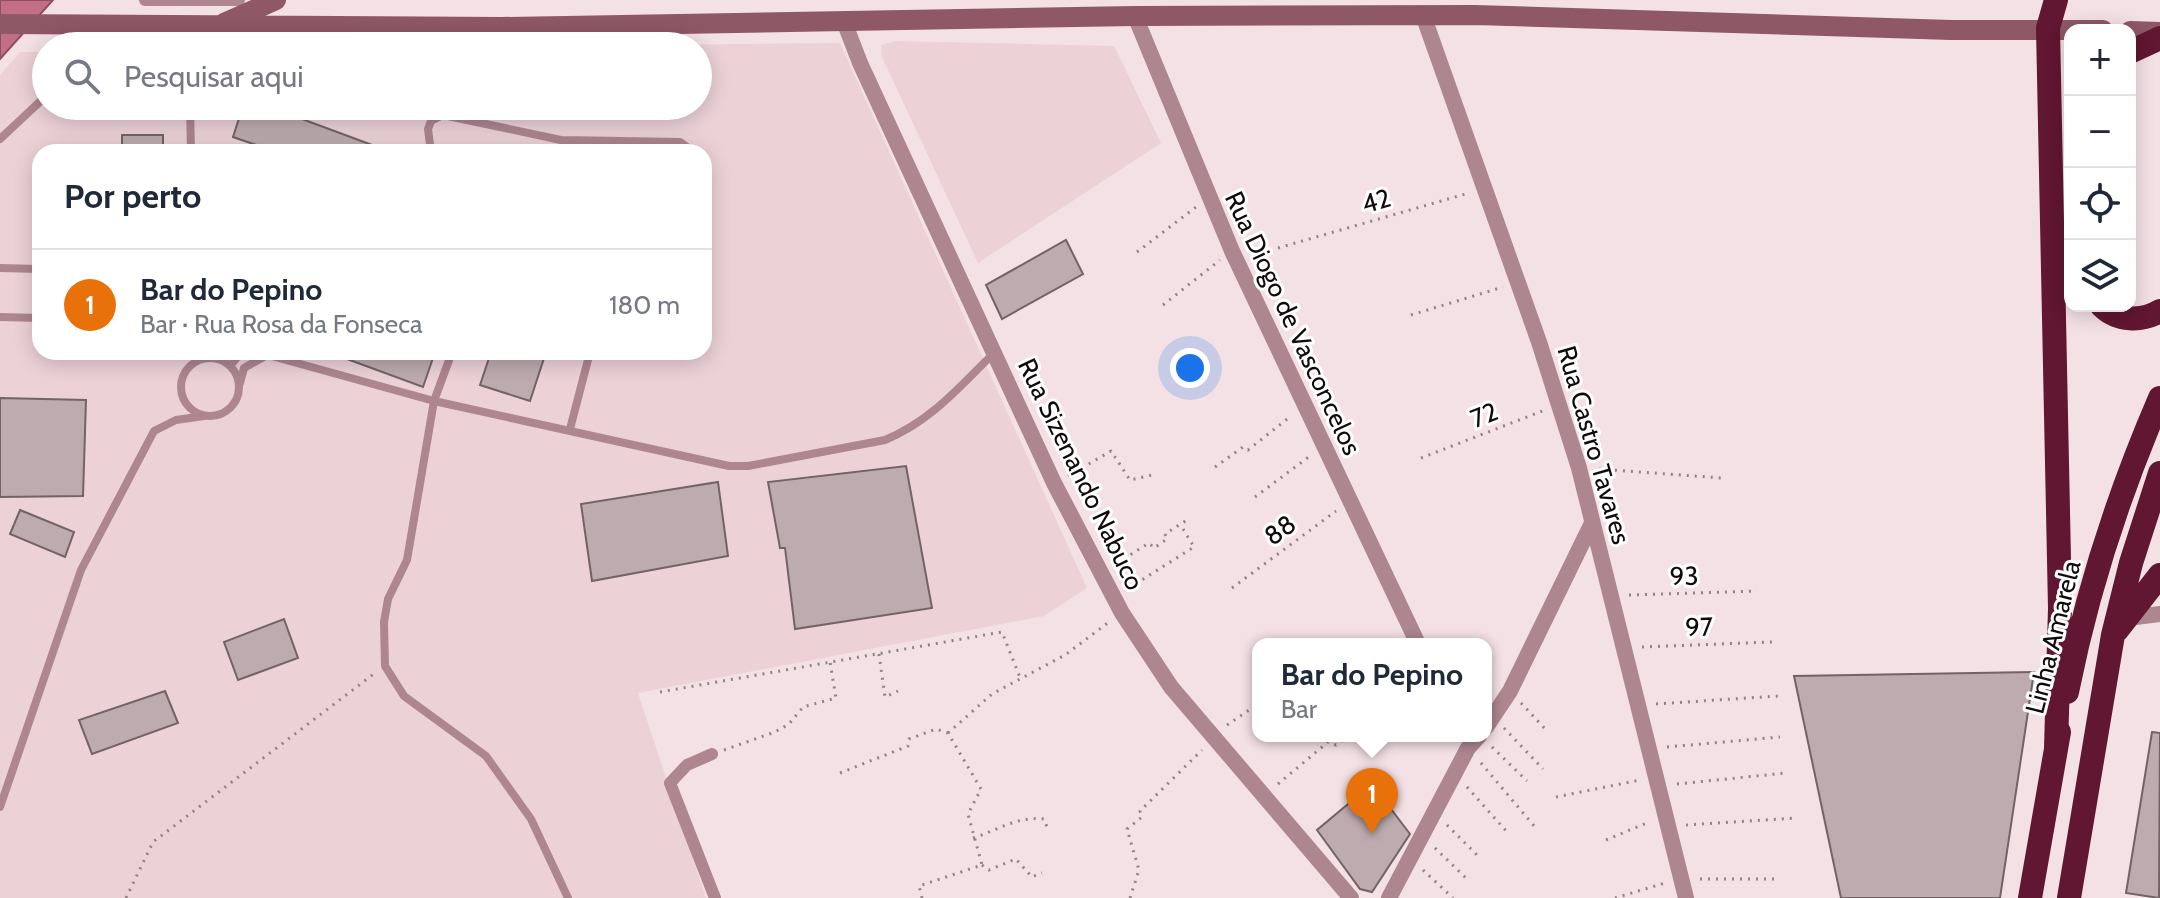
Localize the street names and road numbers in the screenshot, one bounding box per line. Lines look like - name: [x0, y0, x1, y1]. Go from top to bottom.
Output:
- street label: 42: [1358, 182, 1394, 220]
- street label: Rua Diogo de Vasconcelos: [1218, 186, 1368, 460]
- street label: Rua Castro Tavares: [1550, 342, 1638, 548]
- street label: Rua Sizenando Nabuco: [1011, 353, 1151, 595]
- street label: 72: [1466, 395, 1502, 435]
- street label: 88: [1258, 508, 1302, 552]
- street label: Linha Amarela: [2019, 557, 2088, 717]
- street label: 93: [1669, 560, 1699, 592]
- street label: 97: [1685, 611, 1713, 643]

